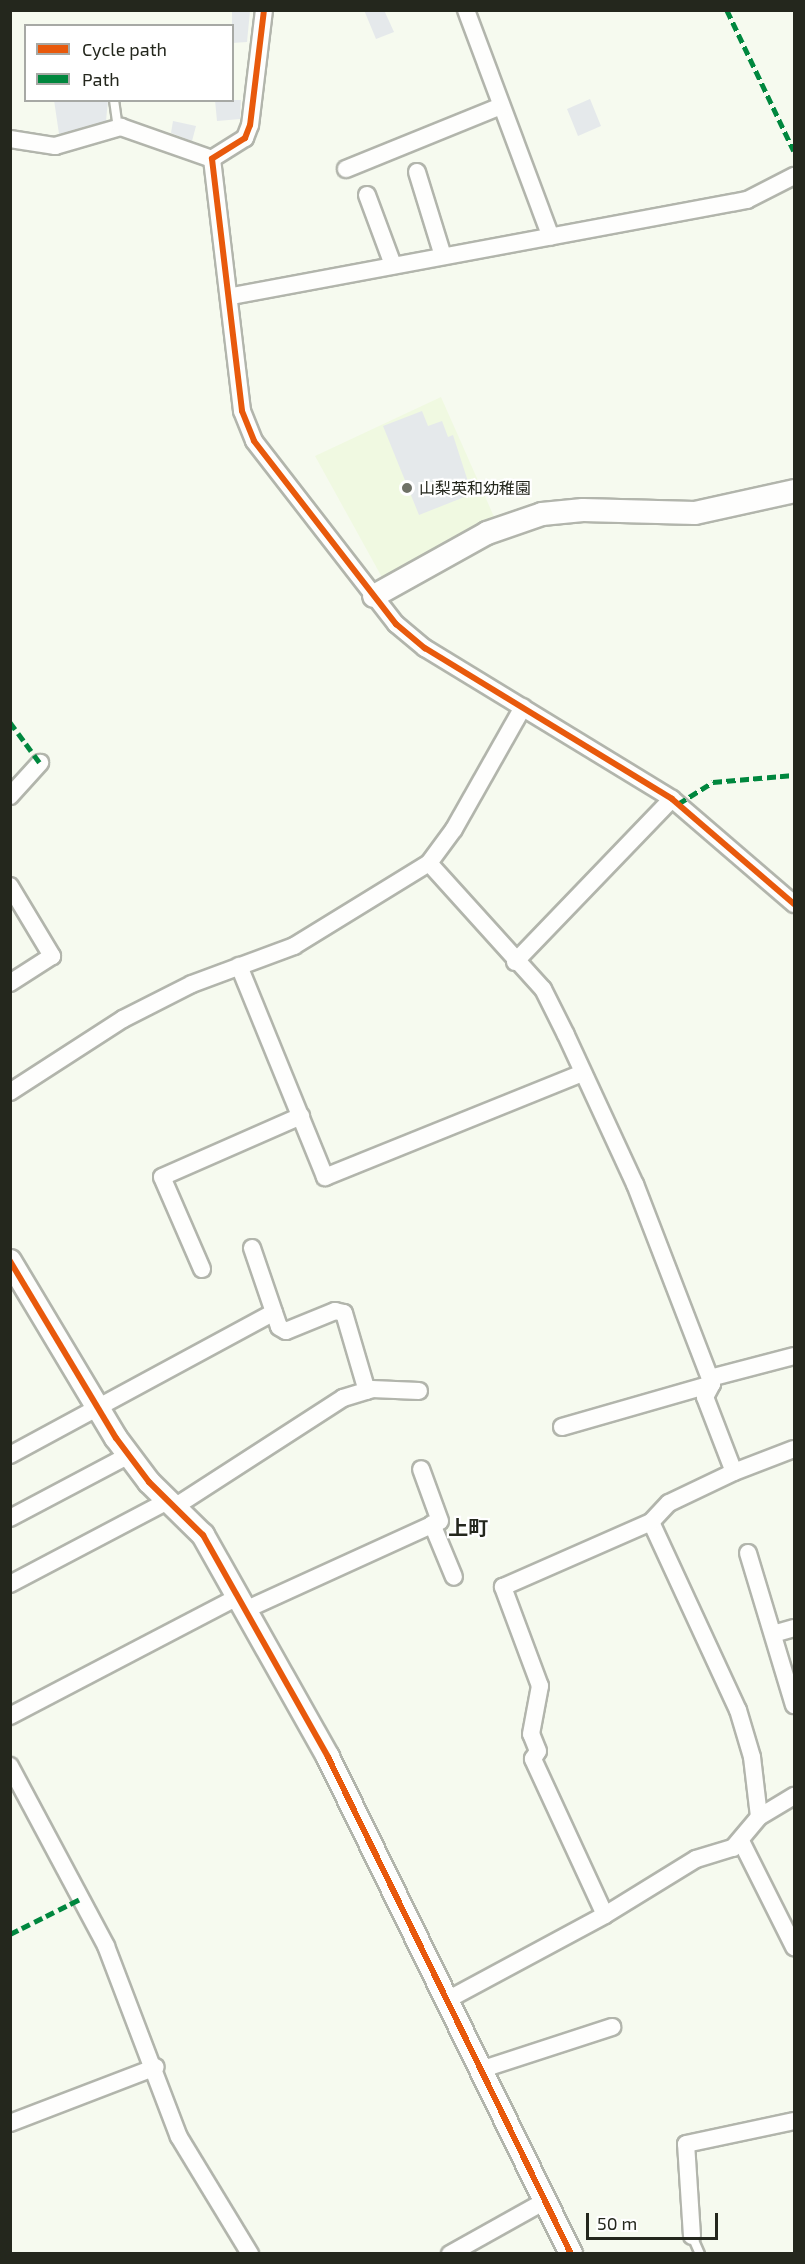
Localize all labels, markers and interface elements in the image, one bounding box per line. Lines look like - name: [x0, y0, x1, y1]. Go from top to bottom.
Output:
- legend: [24, 24, 234, 102]
- text: Cycle path: [82, 38, 167, 60]
- text: Path: [82, 68, 120, 90]
- place label: 山梨英和幼稚園: [419, 478, 531, 498]
- marker: 山梨英和幼稚園: [400, 481, 414, 495]
- district label: 上町: [448, 1515, 488, 1539]
- scale bar: [589, 2201, 721, 2239]
- text: 50 m: [597, 2212, 637, 2234]

